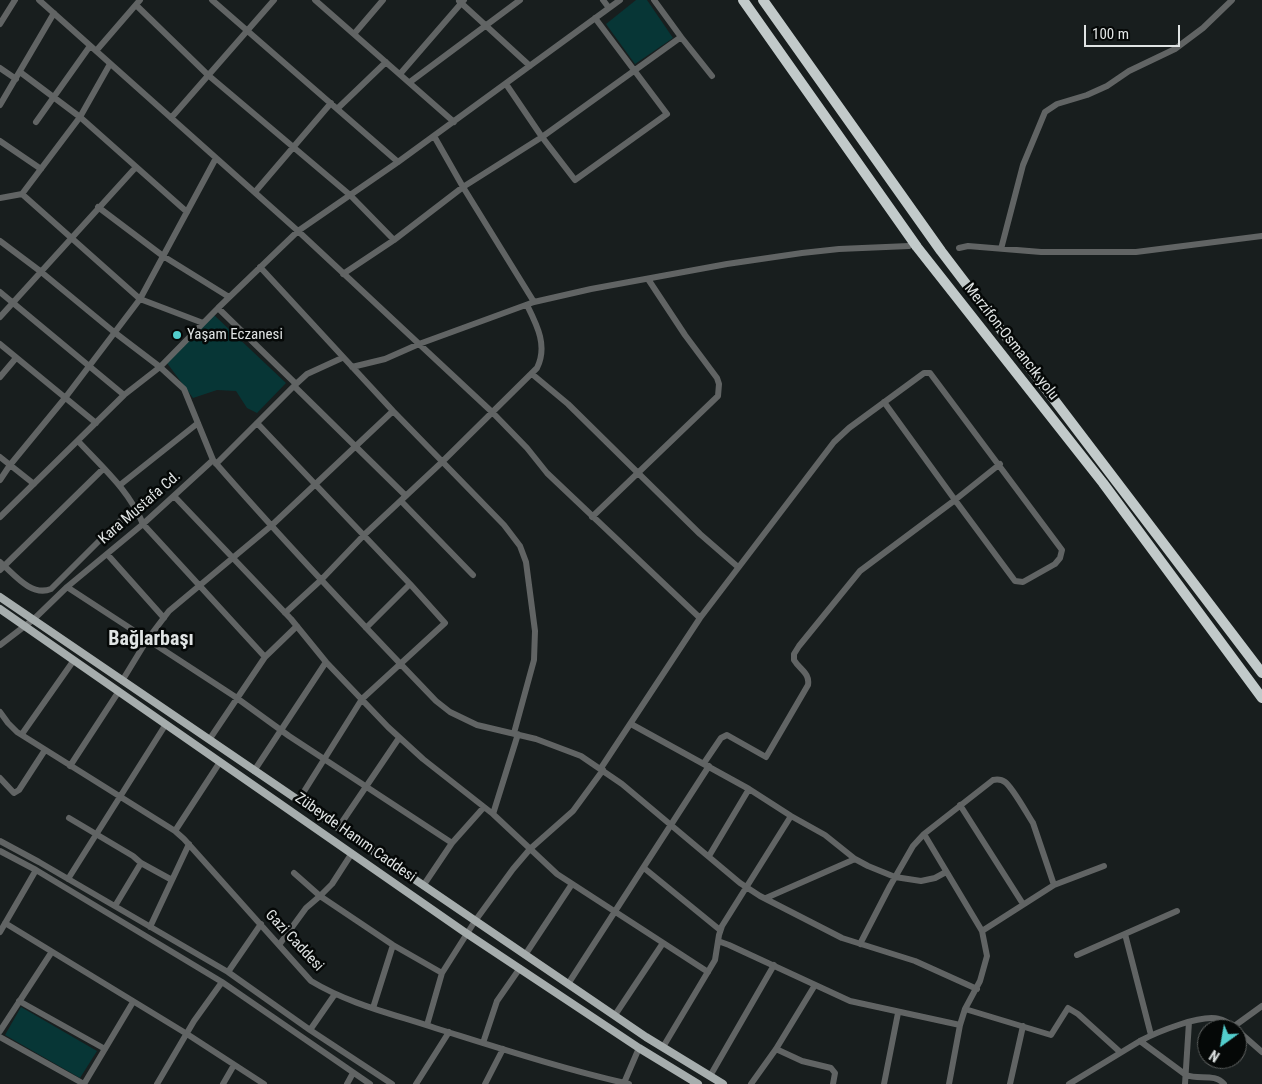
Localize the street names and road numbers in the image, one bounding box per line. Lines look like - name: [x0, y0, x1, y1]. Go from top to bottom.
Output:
- street label: Merzifon-Osmancık yolu: [960, 280, 1062, 404]
- street label: Kara Mustafa Cd.: [95, 468, 185, 548]
- street label: Zübeyde Hanım Caddesi: [291, 790, 419, 886]
- street label: Gazi Caddesi: [261, 907, 327, 975]

